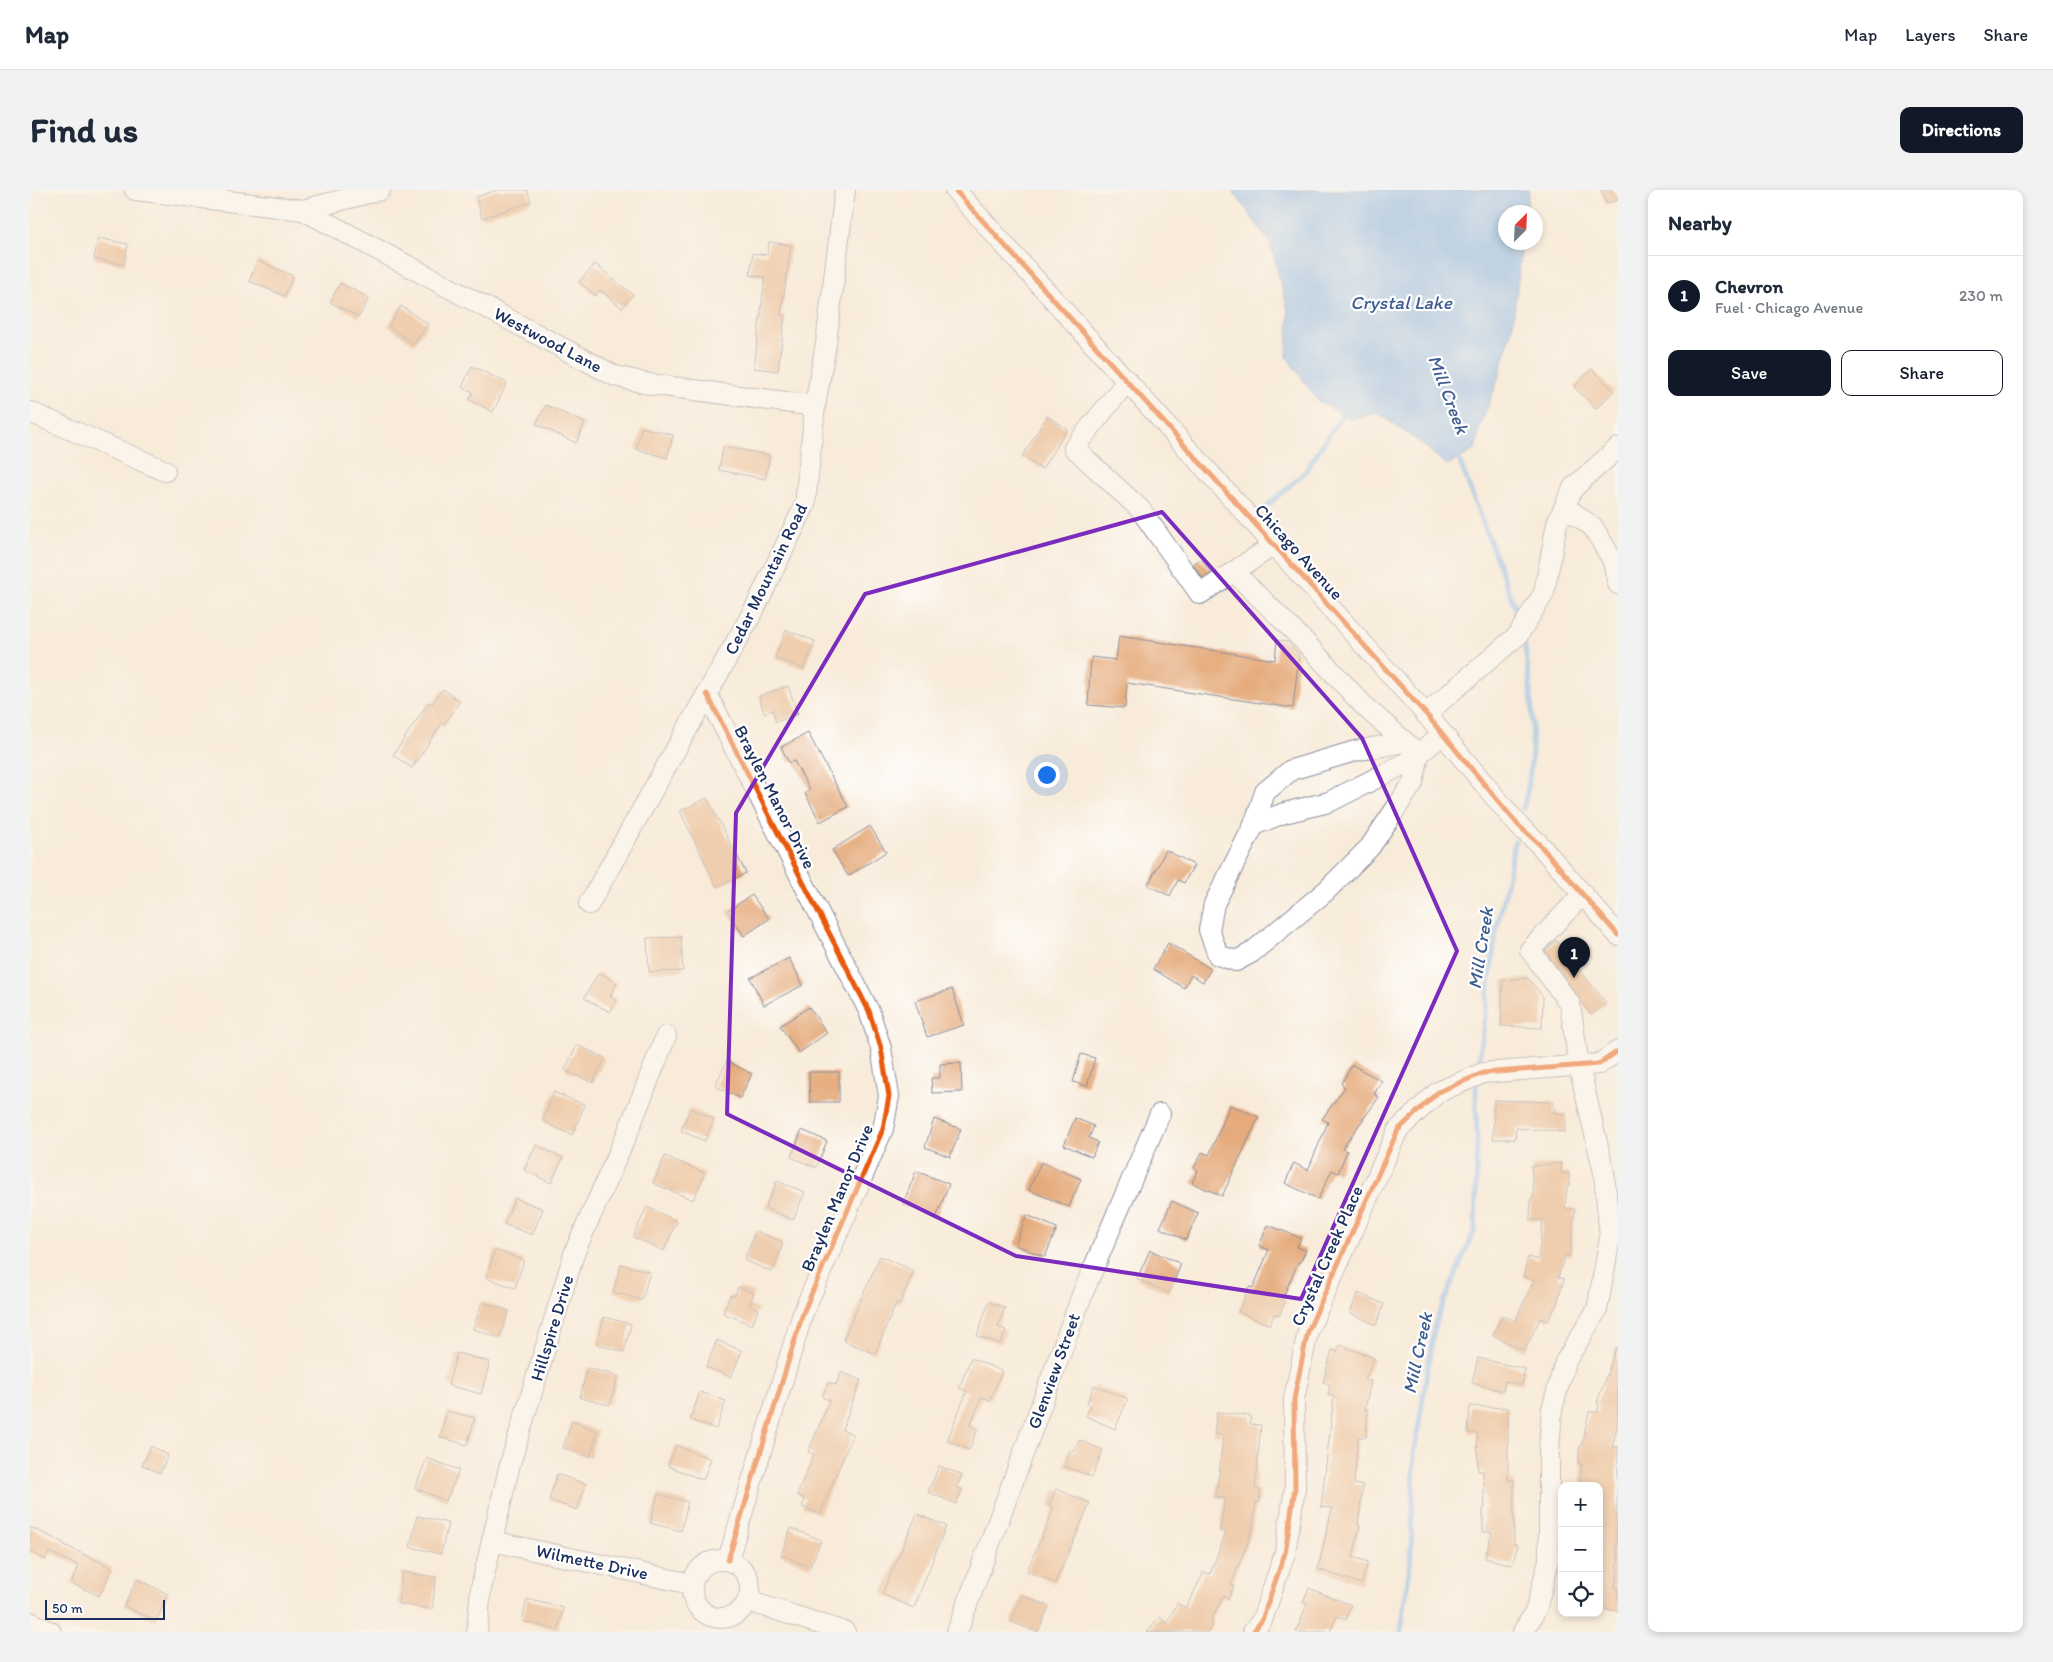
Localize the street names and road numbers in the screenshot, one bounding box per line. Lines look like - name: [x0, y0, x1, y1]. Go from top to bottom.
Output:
- street label: Westwood Lane: [490, 302, 606, 378]
- street label: Cedar Mountain Road: [720, 499, 812, 658]
- street label: Chicago Avenue: [1250, 499, 1348, 605]
- street label: Braylen Manor Drive: [729, 722, 821, 872]
- street label: Braylen Manor Drive: [796, 1121, 878, 1275]
- street label: Crystal Creek Place: [1286, 1182, 1368, 1330]
- street label: Hillspire Drive: [525, 1272, 579, 1384]
- street label: Glenview Street: [1023, 1310, 1085, 1432]
- street label: Wilmette Drive: [534, 1539, 650, 1585]

